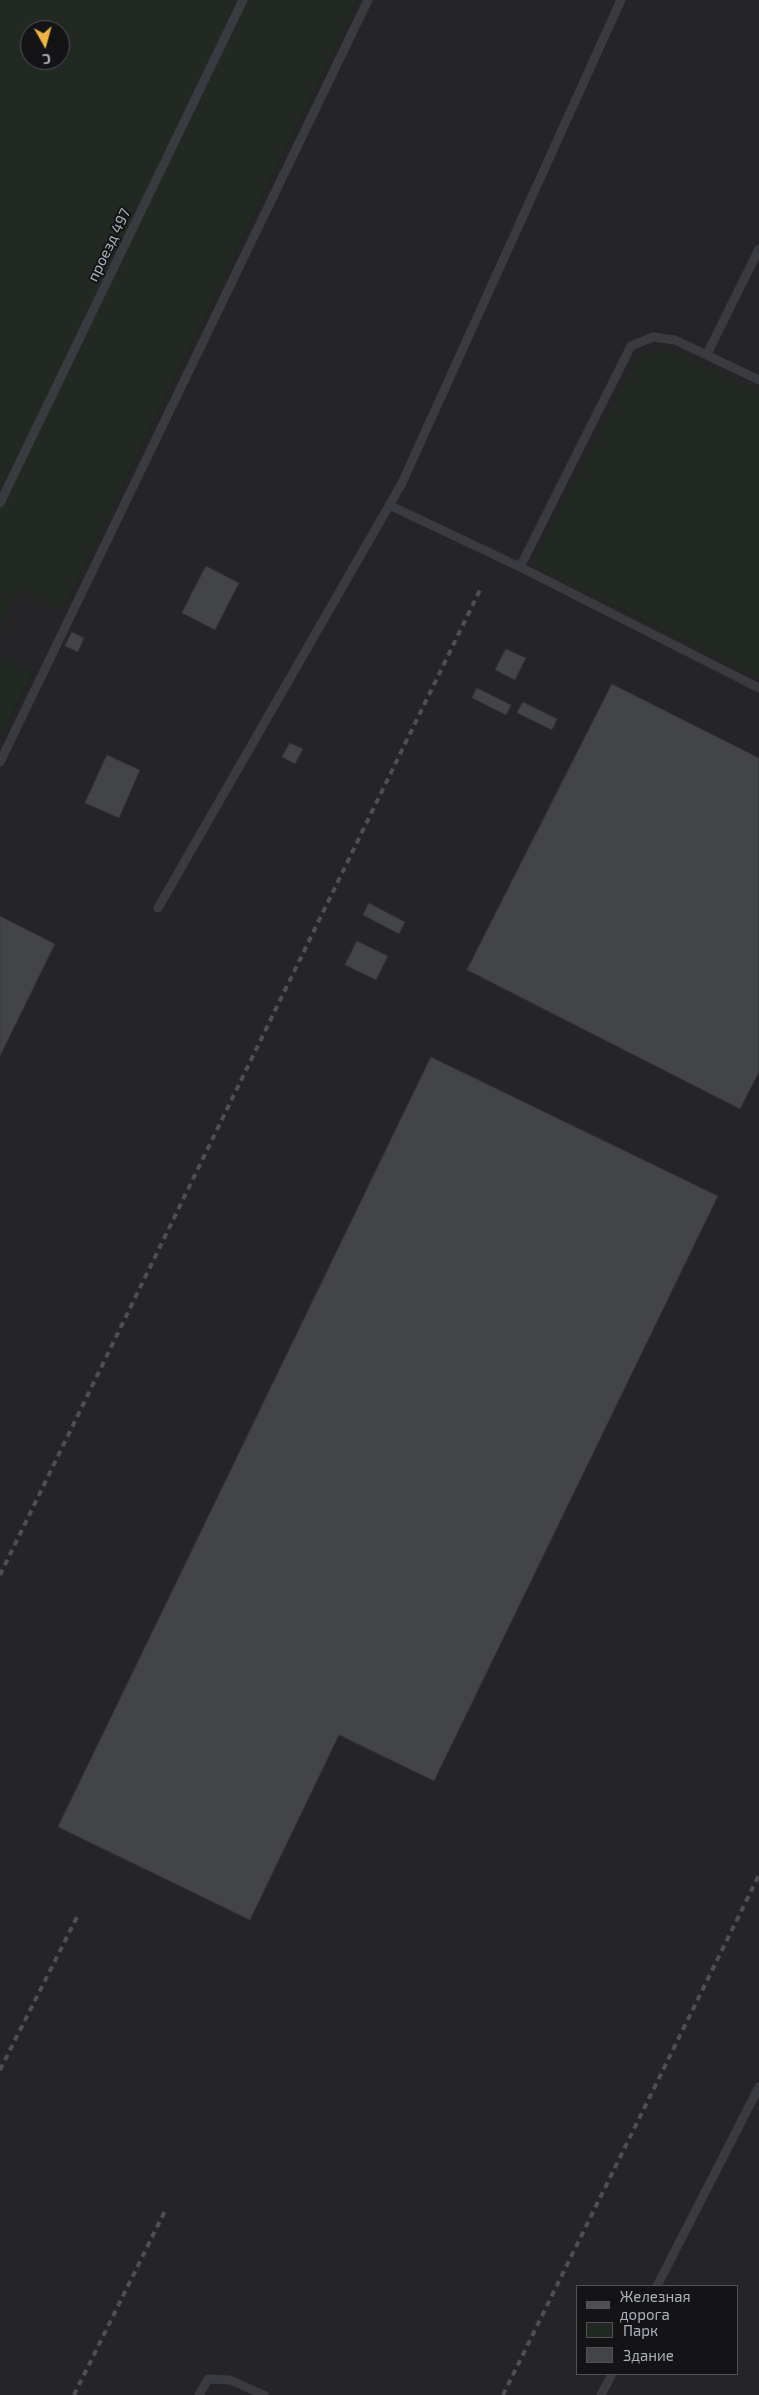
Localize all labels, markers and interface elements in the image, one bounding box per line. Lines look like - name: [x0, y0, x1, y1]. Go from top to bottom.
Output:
- north arrow: [20, 20, 70, 70]
- text: С: [42, 50, 52, 68]
- street label: проезд 497: [84, 206, 134, 284]
- legend: [576, 2285, 739, 2375]
- text: Железная дорога: [620, 2287, 691, 2323]
- text: Парк: [623, 2321, 658, 2339]
- text: Здание: [623, 2346, 674, 2364]

